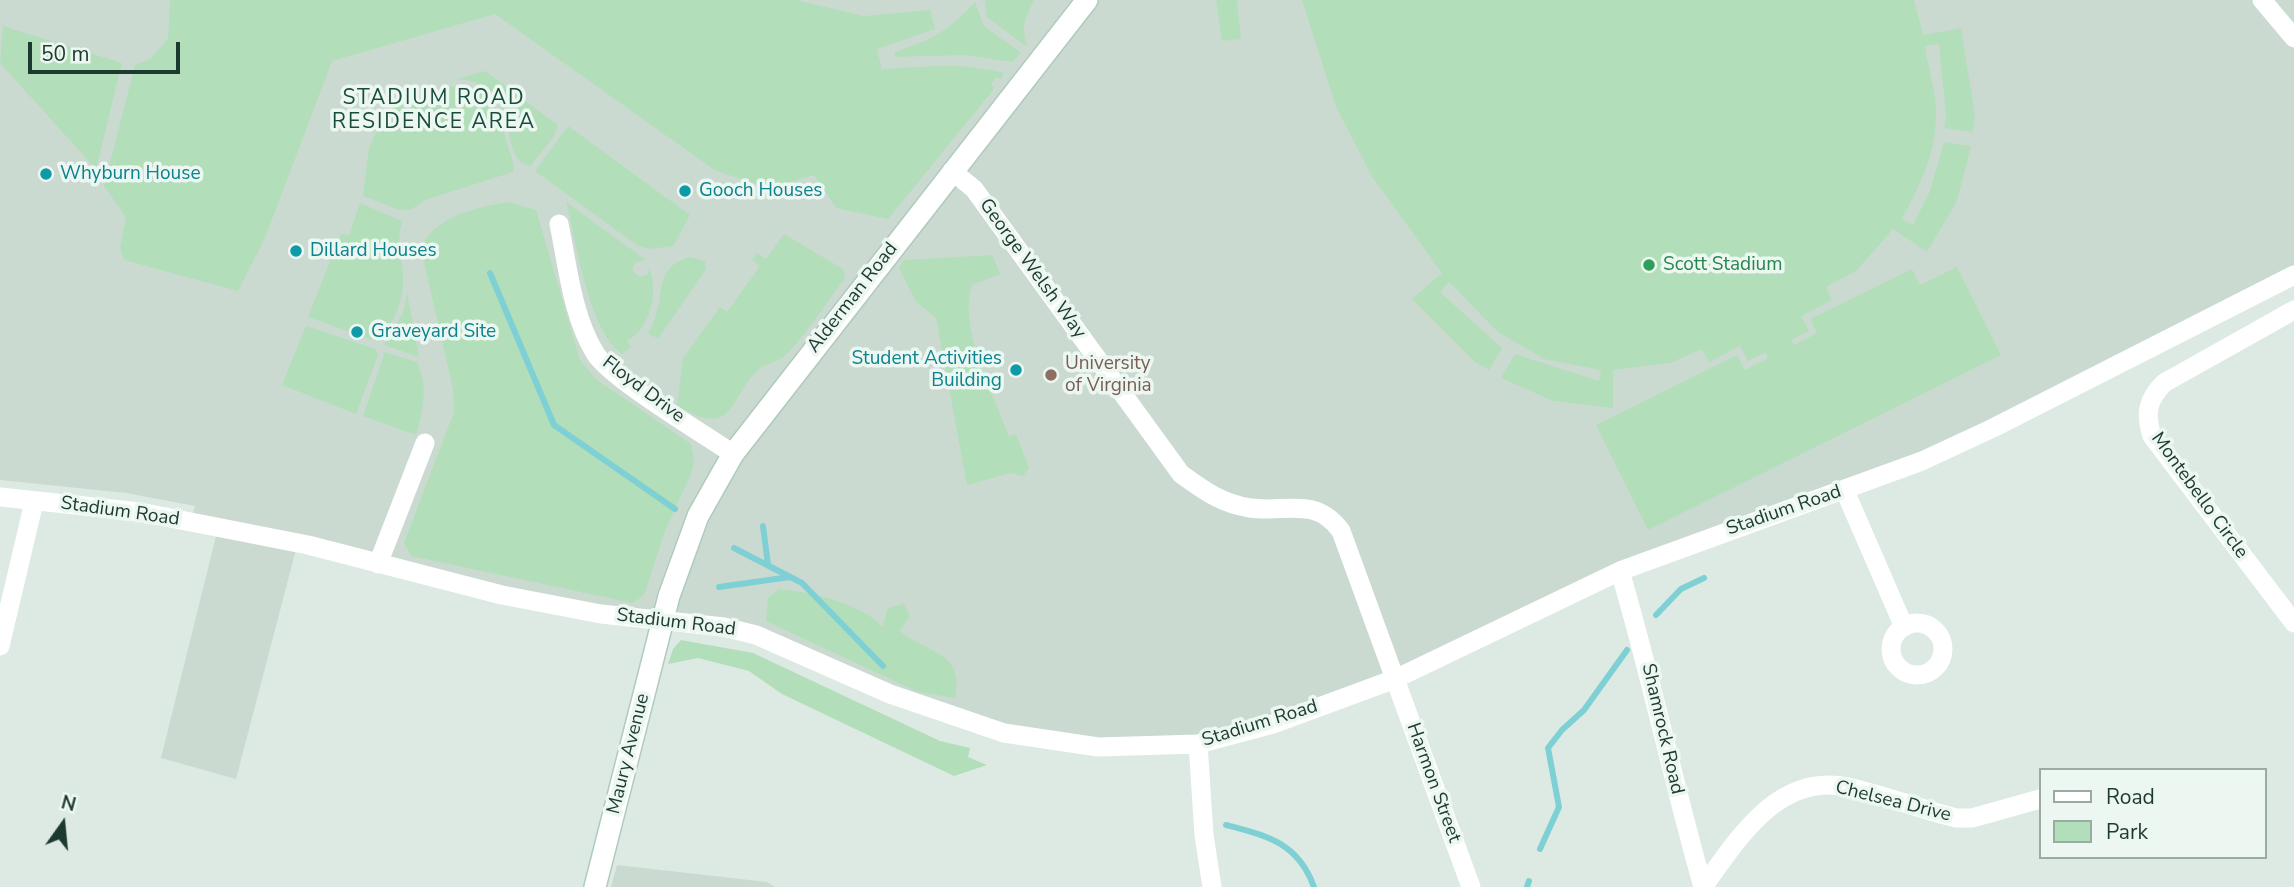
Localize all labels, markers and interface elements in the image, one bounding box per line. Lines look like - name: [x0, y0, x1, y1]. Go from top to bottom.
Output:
- scale bar: [32, 28, 184, 72]
- text: 50 m: [41, 40, 90, 68]
- district label: STADIUM ROAD RESIDENCE AREA: [334, 86, 534, 136]
- place label: Whyburn House: [60, 163, 201, 185]
- marker: Whyburn House: [38, 166, 54, 182]
- place label: Gooch Houses: [699, 180, 822, 202]
- marker: Gooch Houses: [677, 183, 693, 199]
- street label: George Welsh Way: [974, 195, 1090, 343]
- street label: Alderman Road: [803, 238, 903, 358]
- place label: Dillard Houses: [310, 240, 437, 262]
- marker: Dillard Houses: [288, 243, 304, 259]
- place label: Scott Stadium: [1663, 254, 1782, 276]
- marker: Scott Stadium: [1641, 257, 1657, 273]
- place label: Graveyard Site: [371, 321, 496, 343]
- marker: Graveyard Site: [349, 324, 365, 340]
- place label: Student Activities Building: [851, 348, 1002, 392]
- street label: Floyd Drive: [597, 352, 689, 428]
- place label: University of Virginia: [1065, 353, 1152, 397]
- marker: Student Activities Building: [1008, 362, 1024, 378]
- marker: University of Virginia: [1043, 367, 1059, 383]
- street label: Montebello Circle: [2146, 428, 2252, 564]
- street label: Stadium Road: [1724, 481, 1844, 541]
- street label: Stadium Road: [59, 492, 181, 532]
- street label: Stadium Road: [615, 604, 737, 642]
- street label: Shamrock Road: [1636, 661, 1688, 797]
- street label: Maury Avenue: [603, 691, 655, 817]
- street label: Stadium Road: [1199, 696, 1321, 752]
- street label: Harmon Street: [1401, 720, 1465, 846]
- legend: [2038, 768, 2266, 859]
- street label: Chelsea Drive: [1833, 777, 1953, 827]
- text: Road: [2106, 783, 2155, 811]
- north arrow: [28, 789, 98, 859]
- text: N: [58, 789, 79, 818]
- text: Park: [2106, 818, 2148, 846]

